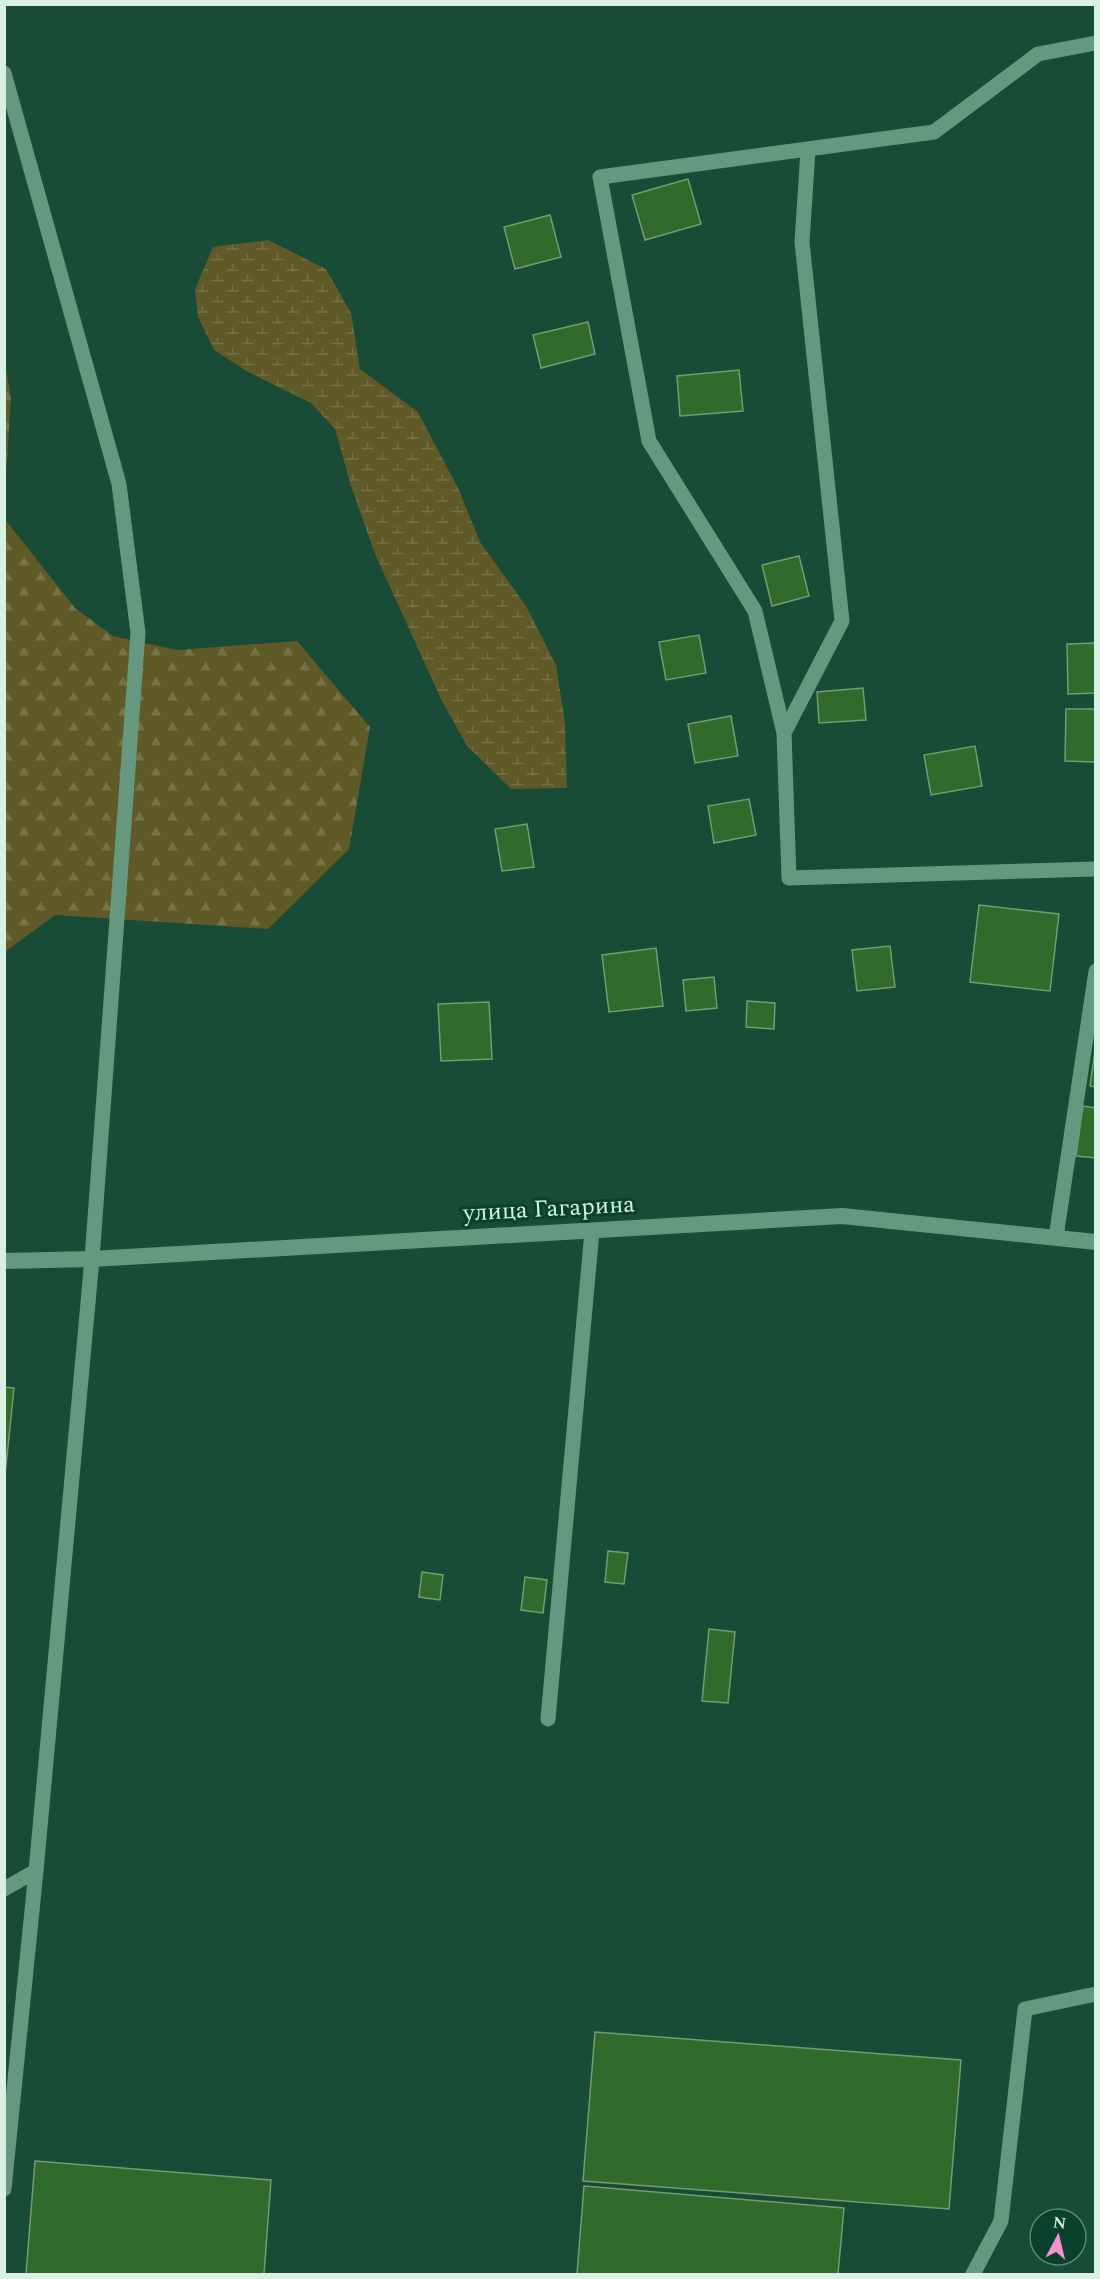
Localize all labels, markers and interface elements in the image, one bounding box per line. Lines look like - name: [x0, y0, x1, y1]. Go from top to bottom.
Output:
- street label: улица Гагарина: [461, 1187, 636, 1232]
- north arrow: [1028, 2207, 1088, 2267]
- text: N: [1052, 2210, 1068, 2236]

